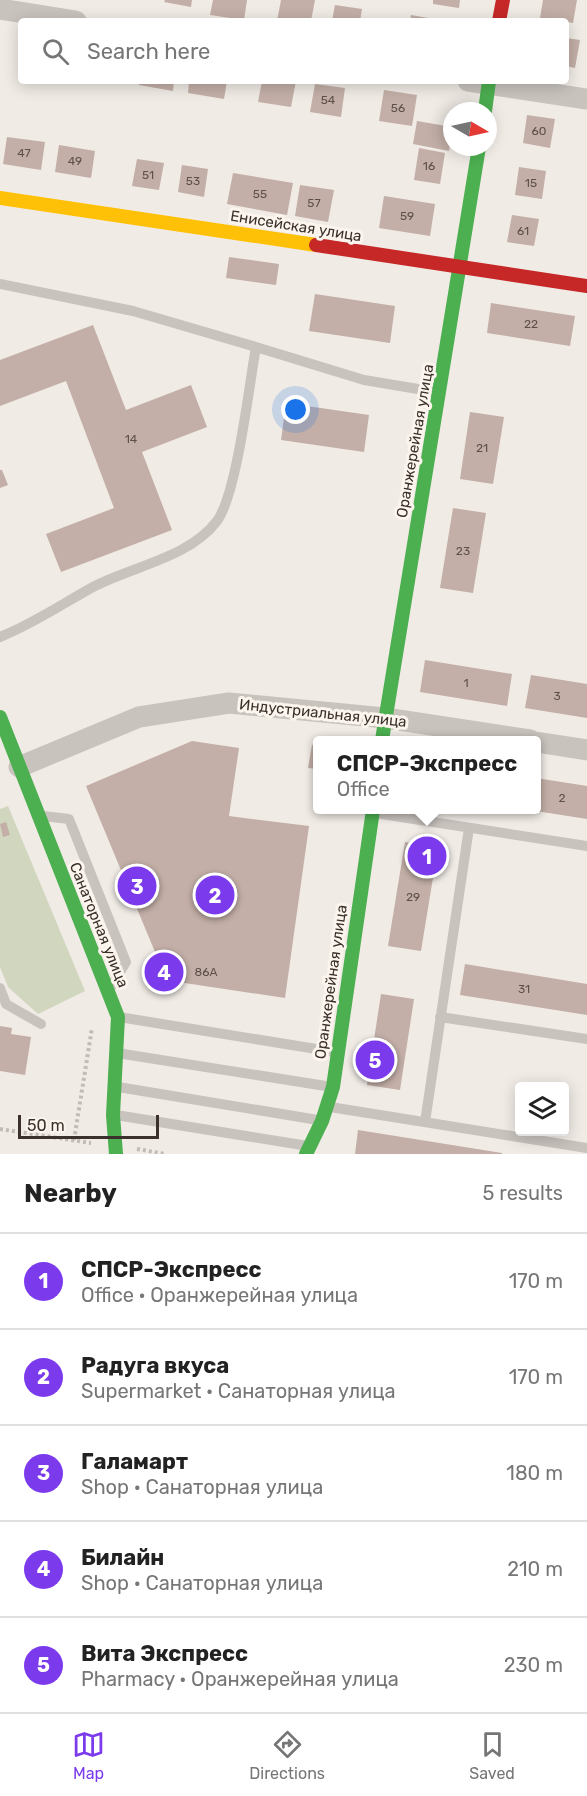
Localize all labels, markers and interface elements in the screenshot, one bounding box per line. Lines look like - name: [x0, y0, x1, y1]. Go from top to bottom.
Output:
- search box: [18, 18, 569, 84]
- icon: search: [39, 35, 72, 68]
- text: Search here: [87, 38, 210, 65]
- house number: 54: [321, 93, 336, 107]
- house number: 56: [391, 101, 405, 115]
- north arrow: [443, 102, 497, 156]
- house number: 60: [532, 124, 546, 138]
- house number: 47: [17, 146, 31, 160]
- house number: 49: [68, 154, 82, 168]
- house number: 16: [423, 159, 435, 173]
- house number: 51: [142, 168, 154, 182]
- house number: 53: [186, 174, 200, 188]
- house number: 15: [525, 176, 537, 190]
- house number: 55: [253, 187, 267, 201]
- house number: 57: [307, 196, 321, 210]
- street label: Енисейская улица: [229, 207, 363, 245]
- house number: 59: [400, 209, 414, 223]
- house number: 61: [517, 224, 529, 238]
- house number: 22: [524, 317, 538, 331]
- street label: Оранжерейная улица: [393, 363, 437, 519]
- your location: [281, 395, 310, 424]
- house number: 14: [125, 432, 138, 446]
- house number: 21: [476, 441, 488, 455]
- house number: 23: [456, 544, 470, 558]
- house number: 1: [463, 676, 469, 690]
- house number: 3: [553, 689, 561, 703]
- street label: Индустриальная улица: [238, 695, 408, 731]
- popup: [313, 736, 541, 814]
- text: СПСР-Экспресс: [337, 750, 517, 777]
- text: Office: [337, 777, 390, 801]
- house number: 2: [558, 791, 566, 805]
- pin: 1: [408, 834, 446, 878]
- street label: Санаторная улица: [66, 860, 132, 990]
- pin: 3: [118, 864, 156, 908]
- pin: 2: [196, 872, 234, 918]
- house number: 29: [406, 890, 420, 904]
- street label: Оранжерейная улица: [311, 904, 351, 1060]
- pin: 4: [144, 950, 184, 994]
- house number: 86А: [195, 965, 217, 979]
- house number: 31: [518, 982, 530, 996]
- pin: 5: [356, 1038, 394, 1082]
- map controls: [515, 1082, 569, 1136]
- button: layers: [515, 1082, 569, 1136]
- scale bar: [18, 1112, 159, 1140]
- text: 50 m: [27, 1116, 65, 1135]
- text: Nearby: [24, 1178, 117, 1209]
- text: 5 results: [482, 1181, 563, 1205]
- text: СПСР-Экспресс: [81, 1256, 261, 1283]
- text: 1: [39, 1269, 48, 1293]
- text: 170 m: [509, 1269, 563, 1293]
- text: Office · Оранжерейная улица: [81, 1283, 358, 1307]
- text: Радуга вкуса: [81, 1352, 229, 1379]
- text: 2: [37, 1365, 50, 1389]
- text: 170 m: [509, 1365, 563, 1389]
- text: Supermarket · Санаторная улица: [81, 1379, 396, 1403]
- text: Галамарт: [81, 1448, 188, 1475]
- text: 3: [37, 1461, 50, 1485]
- text: 180 m: [506, 1461, 563, 1485]
- text: Shop · Санаторная улица: [81, 1475, 323, 1499]
- text: Билайн: [81, 1544, 164, 1571]
- text: 4: [37, 1557, 50, 1581]
- text: 210 m: [507, 1557, 563, 1581]
- text: Shop · Санаторная улица: [81, 1571, 323, 1595]
- text: Вита Экспресс: [81, 1640, 248, 1667]
- text: 5: [37, 1653, 50, 1677]
- text: 230 m: [504, 1653, 563, 1677]
- text: Pharmacy · Оранжерейная улица: [81, 1667, 399, 1691]
- tab: Map: [72, 1728, 105, 1783]
- tab: Directions: [249, 1728, 325, 1783]
- tab: Saved: [469, 1728, 515, 1783]

